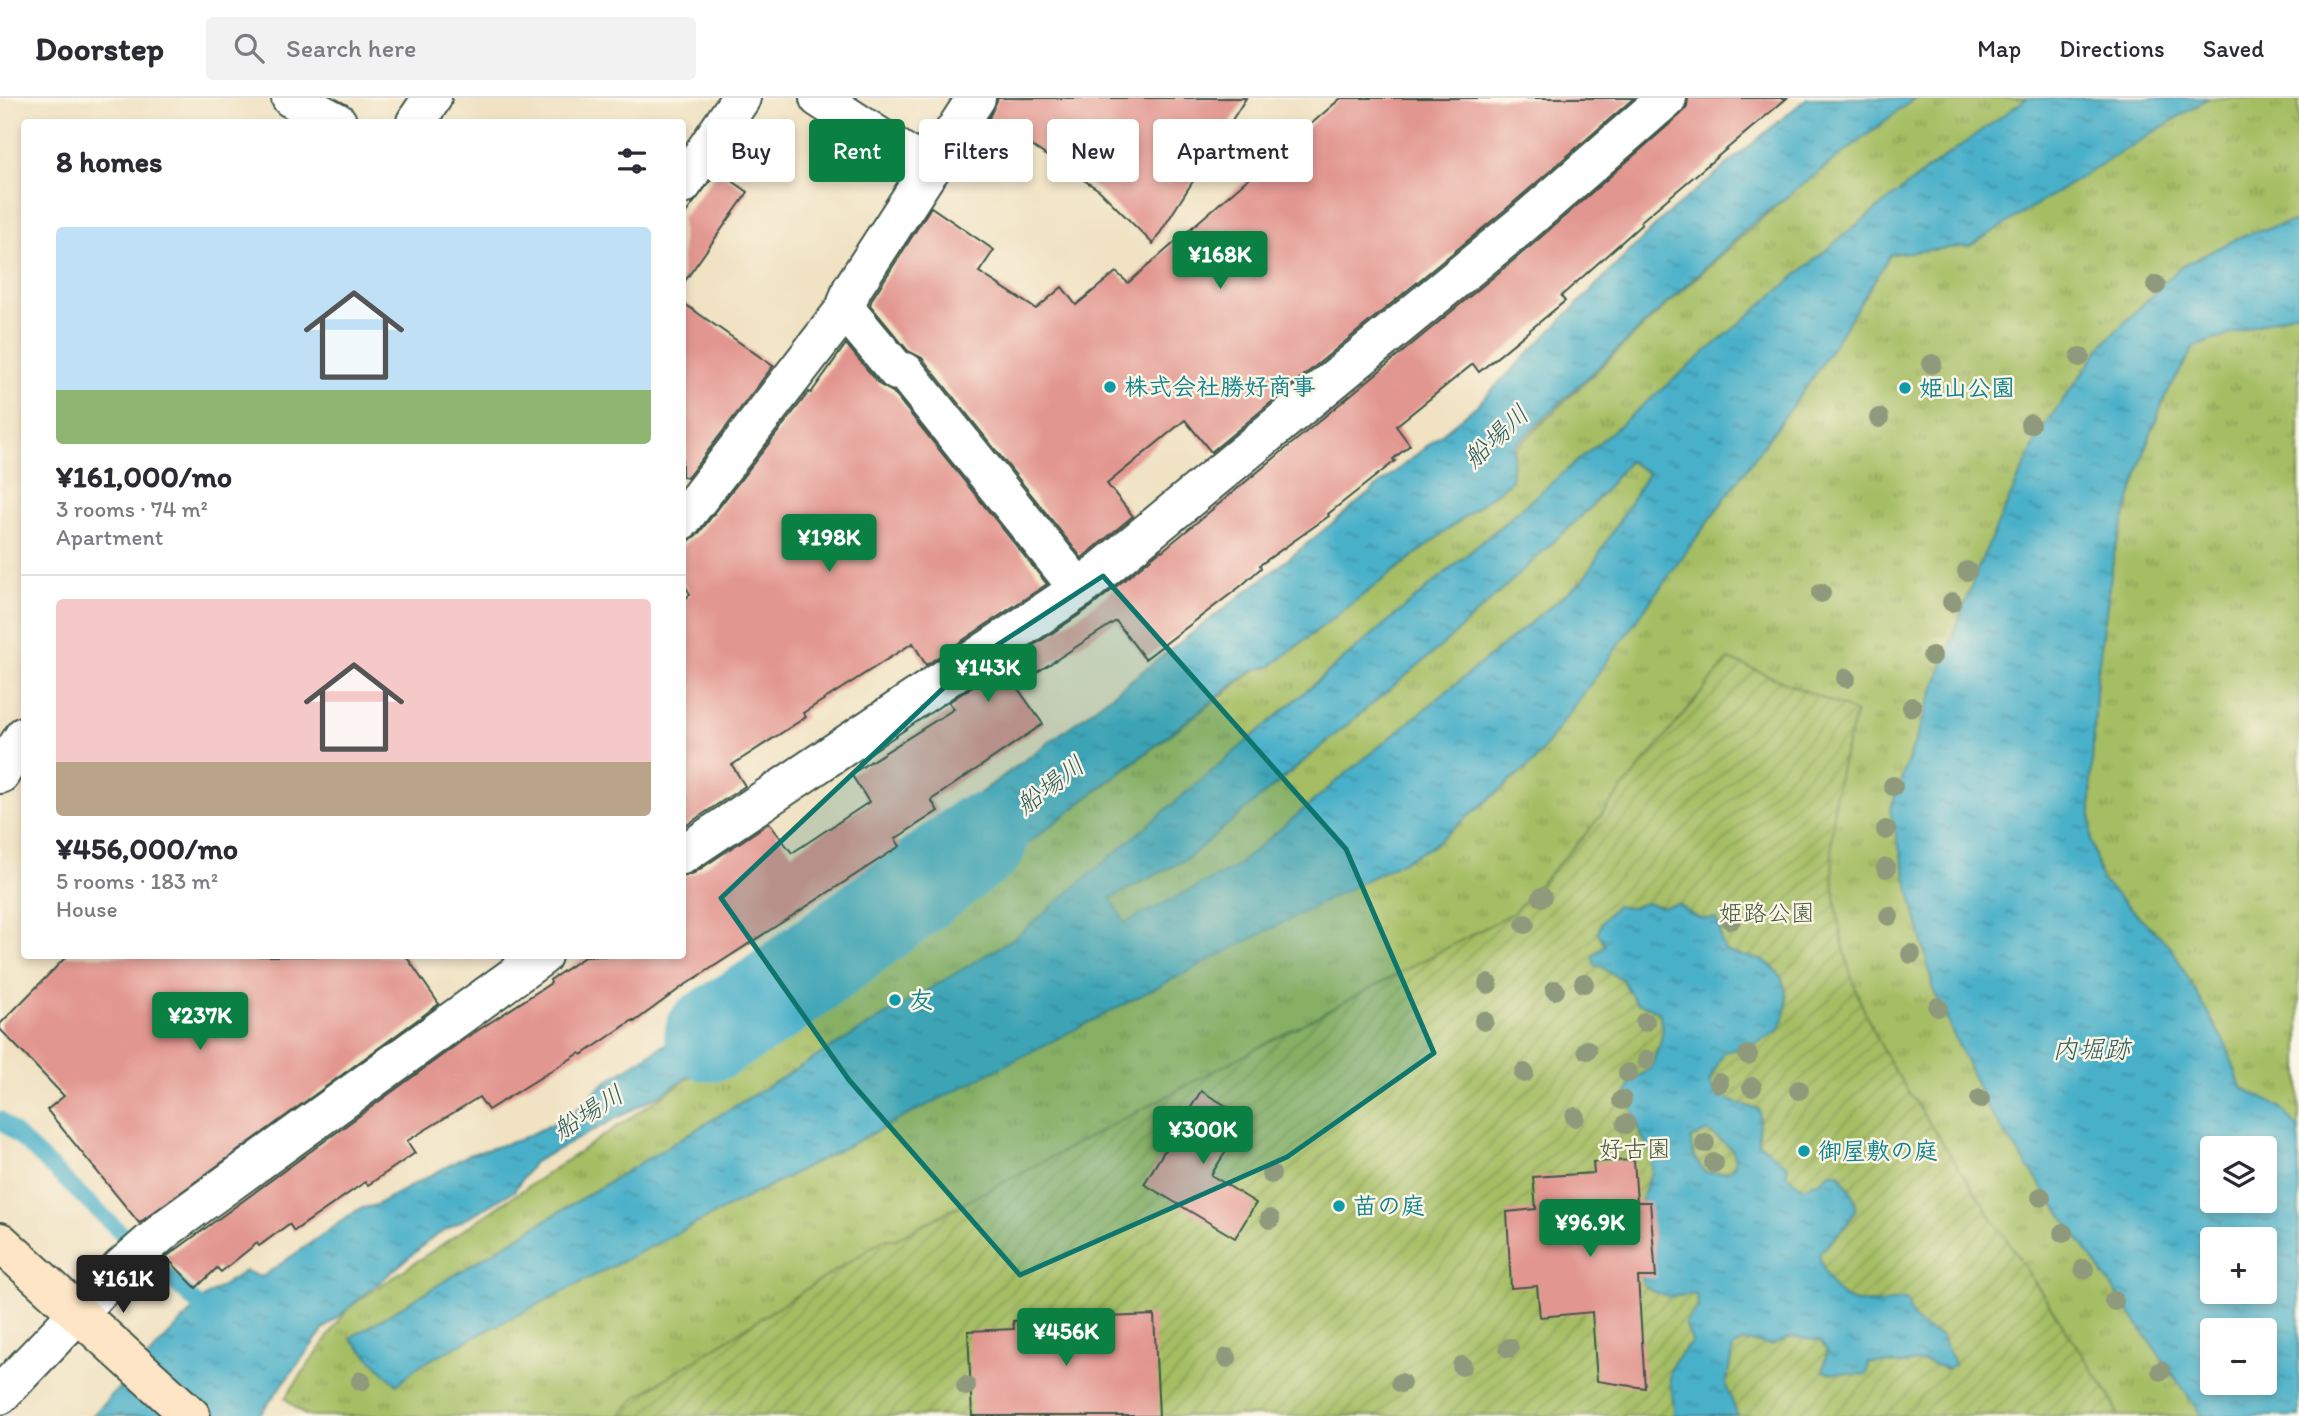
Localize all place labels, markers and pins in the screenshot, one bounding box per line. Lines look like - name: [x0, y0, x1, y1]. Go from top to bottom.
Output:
- pin: ¥168K: [1171, 232, 1269, 291]
- place label: 株式会社勝好商事: [1124, 372, 1316, 401]
- place label: 姫山公園: [1919, 373, 2015, 402]
- marker: 株式会社勝好商事: [1102, 379, 1118, 395]
- marker: 姫山公園: [1897, 380, 1913, 396]
- pin: ¥198K: [780, 514, 878, 574]
- pin: ¥143K: [939, 644, 1037, 704]
- place label: 友: [909, 985, 933, 1014]
- pin: ¥237K: [151, 992, 249, 1052]
- marker: 友: [887, 992, 903, 1008]
- pin: ¥300K: [1154, 1107, 1252, 1166]
- place label: 御屋敷の庭: [1818, 1136, 1938, 1165]
- marker: 御屋敷の庭: [1796, 1143, 1812, 1159]
- place label: 苗の庭: [1353, 1191, 1425, 1220]
- marker: 苗の庭: [1331, 1198, 1347, 1214]
- pin: ¥96.9K: [1533, 1200, 1647, 1259]
- pin: ¥161K: [74, 1256, 172, 1315]
- pin: ¥456K: [1017, 1308, 1115, 1368]

